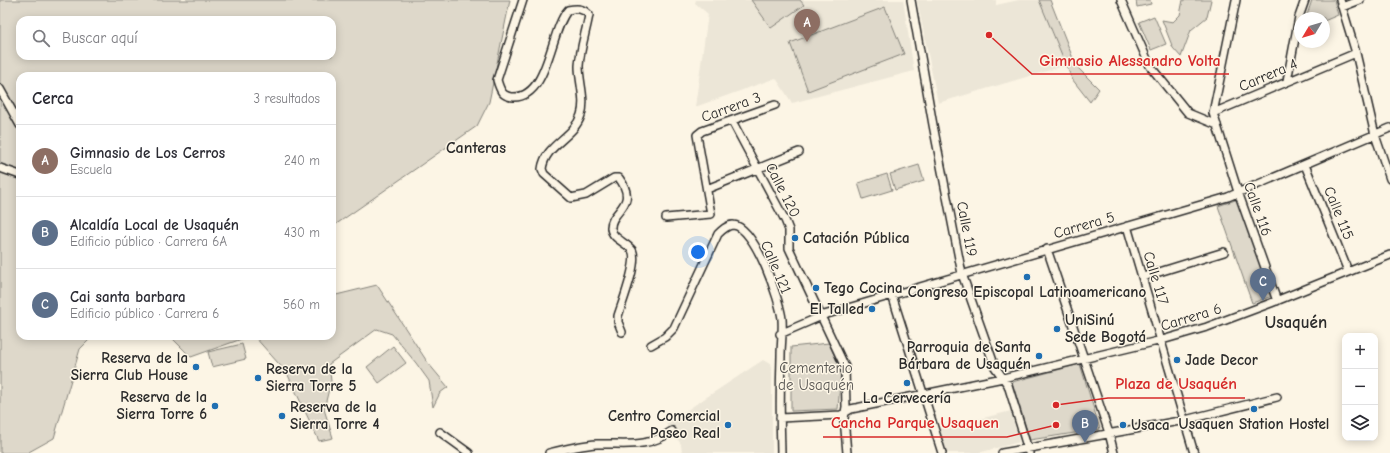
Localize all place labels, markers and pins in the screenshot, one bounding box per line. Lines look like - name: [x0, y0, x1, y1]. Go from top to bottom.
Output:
- pin: A: [794, 9, 820, 42]
- callout: Gimnasio Alessandro Volta: [1032, 46, 1229, 74]
- place label: Catación Pública: [803, 229, 910, 247]
- marker: Catación Pública: [790, 233, 800, 243]
- pin: C: [1250, 268, 1276, 301]
- marker: Congreso Episcopal Latinoamericano: [1022, 272, 1032, 282]
- place label: Tego Cocina: [824, 279, 903, 297]
- marker: Tego Cocina: [811, 283, 821, 293]
- place label: Congreso Episcopal Latinoamericano: [908, 283, 1146, 301]
- place label: El Talled: [810, 300, 864, 318]
- marker: El Talled: [867, 304, 877, 314]
- place label: UniSinú Sede Bogotá: [1065, 311, 1146, 346]
- marker: UniSinú Sede Bogotá: [1052, 324, 1062, 334]
- place label: Parroquia de Santa Bárbara de Usaquén: [899, 338, 1031, 373]
- place label: Reserva de la Sierra Club House: [71, 349, 188, 384]
- marker: Parroquia de Santa Bárbara de Usaquén: [1034, 351, 1044, 361]
- place label: Jade Decor: [1185, 351, 1258, 369]
- marker: Jade Decor: [1172, 355, 1182, 365]
- place label: Reserva de la Sierra Torre 5: [266, 360, 357, 395]
- marker: Reserva de la Sierra Club House: [191, 362, 201, 372]
- callout: Plaza de Usaquén: [1108, 370, 1245, 398]
- marker: Reserva de la Sierra Torre 5: [253, 373, 263, 383]
- marker: La Cervecería: [902, 378, 912, 388]
- place label: Reserva de la Sierra Torre 6: [117, 388, 207, 423]
- place label: La Cervecería: [863, 389, 951, 407]
- place label: Reserva de la Sierra Torre 4: [290, 398, 380, 433]
- marker: Reserva de la Sierra Torre 6: [210, 401, 220, 411]
- marker: Usaquen Station Hostel: [1249, 404, 1259, 414]
- place label: Centro Comercial Paseo Real: [608, 407, 720, 442]
- callout: Cancha Parque Usaquen: [823, 409, 1007, 437]
- pin: B: [1072, 410, 1098, 443]
- marker: Reserva de la Sierra Torre 4: [277, 411, 287, 421]
- place label: Usaquen Station Hostel: [1179, 415, 1329, 433]
- place label: Usaca: [1131, 416, 1170, 434]
- marker: Centro Comercial Paseo Real: [723, 420, 733, 430]
- marker: Usaca: [1118, 420, 1128, 430]

